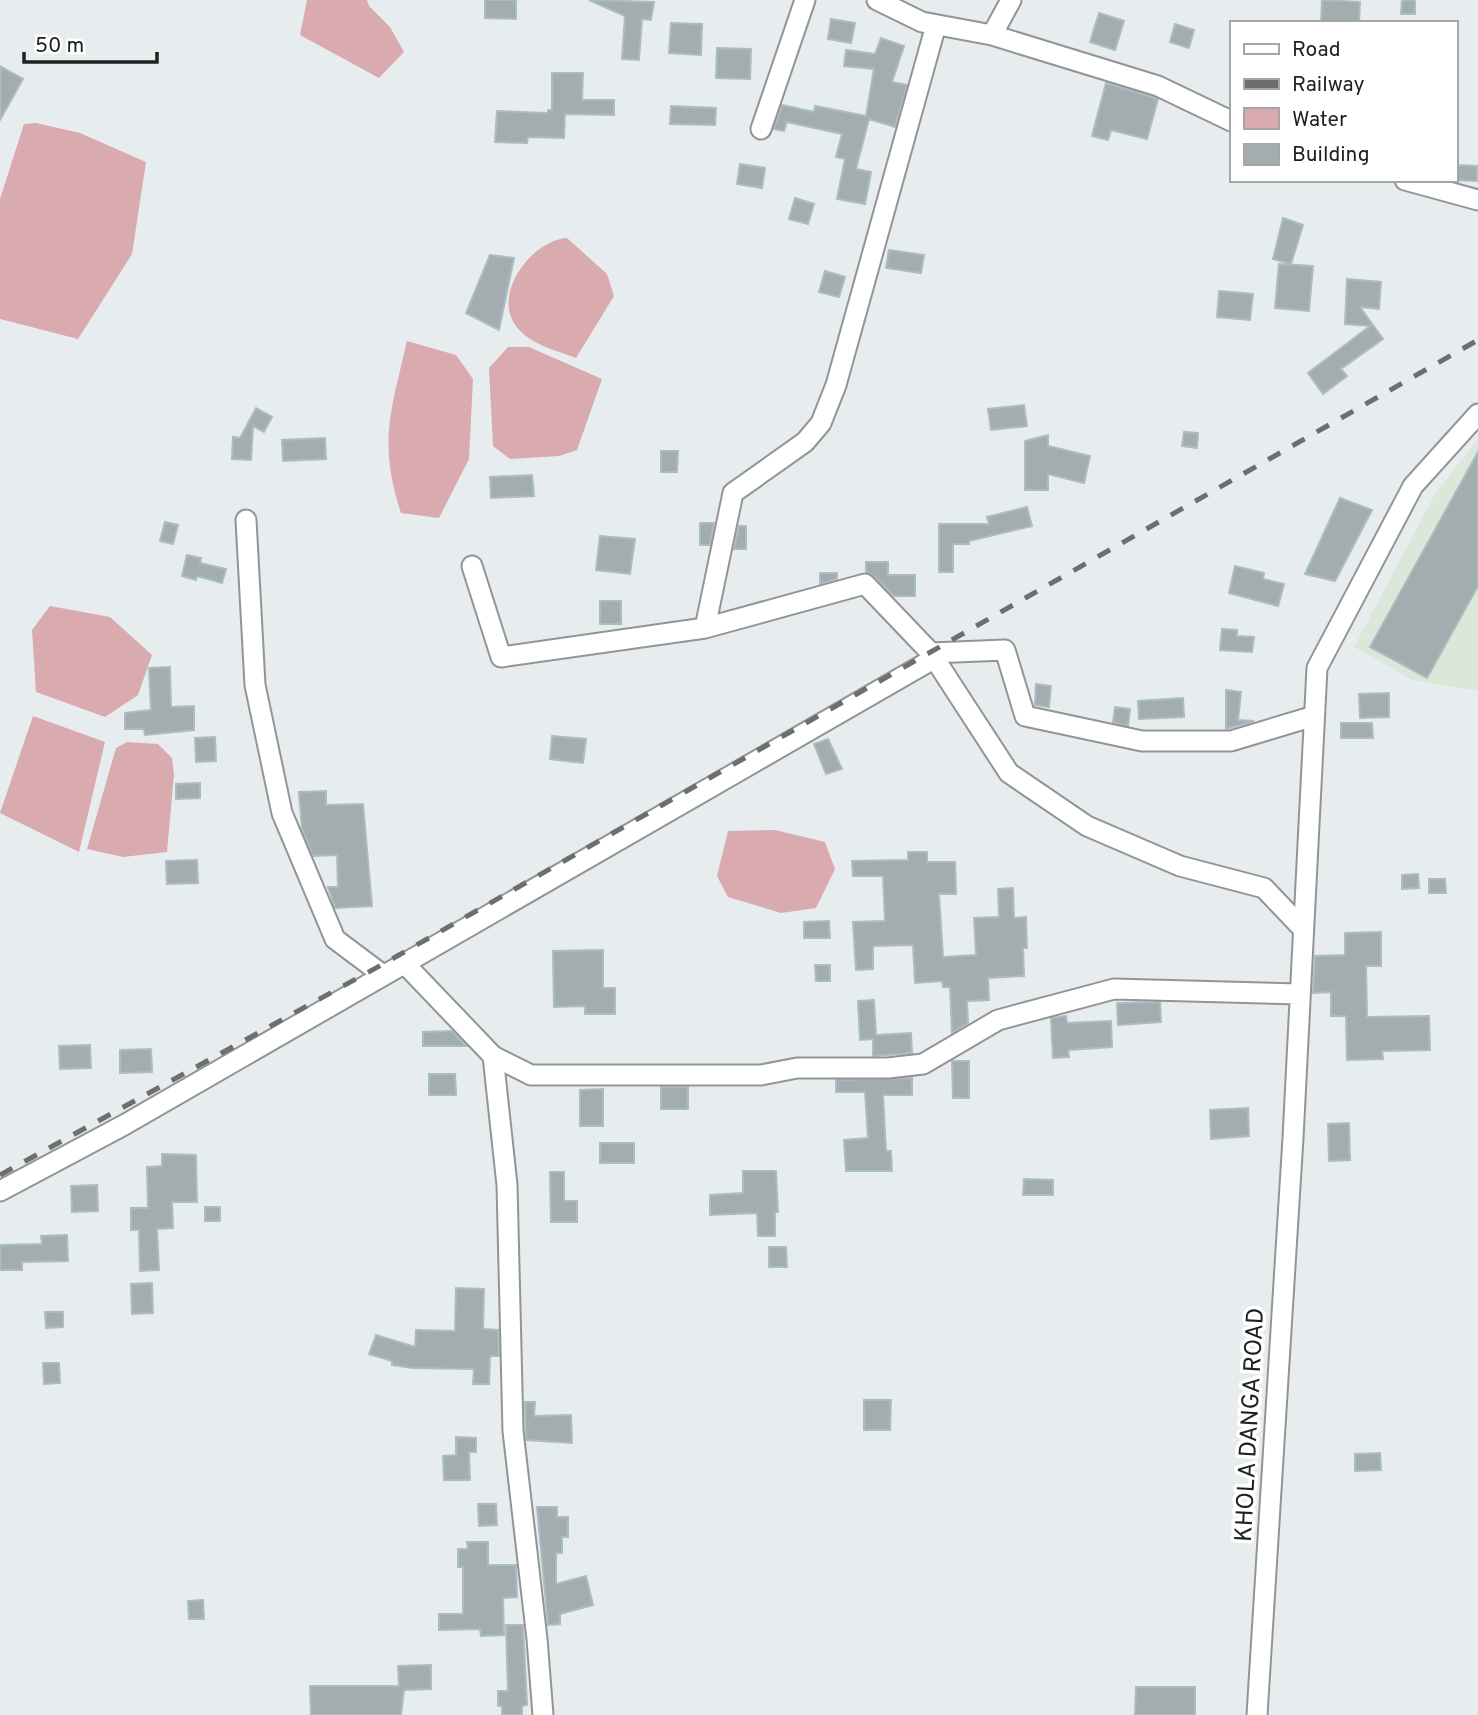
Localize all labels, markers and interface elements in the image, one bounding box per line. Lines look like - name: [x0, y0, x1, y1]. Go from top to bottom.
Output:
- scale bar: [24, 21, 158, 65]
- legend: [1230, 21, 1457, 182]
- text: 50 m: [35, 33, 84, 60]
- text: Road: [1292, 37, 1341, 64]
- text: Railway: [1292, 72, 1365, 99]
- text: Water: [1292, 107, 1347, 134]
- text: Building: [1292, 142, 1370, 169]
- street label: KHOLA DANGA ROAD: [1230, 1307, 1272, 1543]

